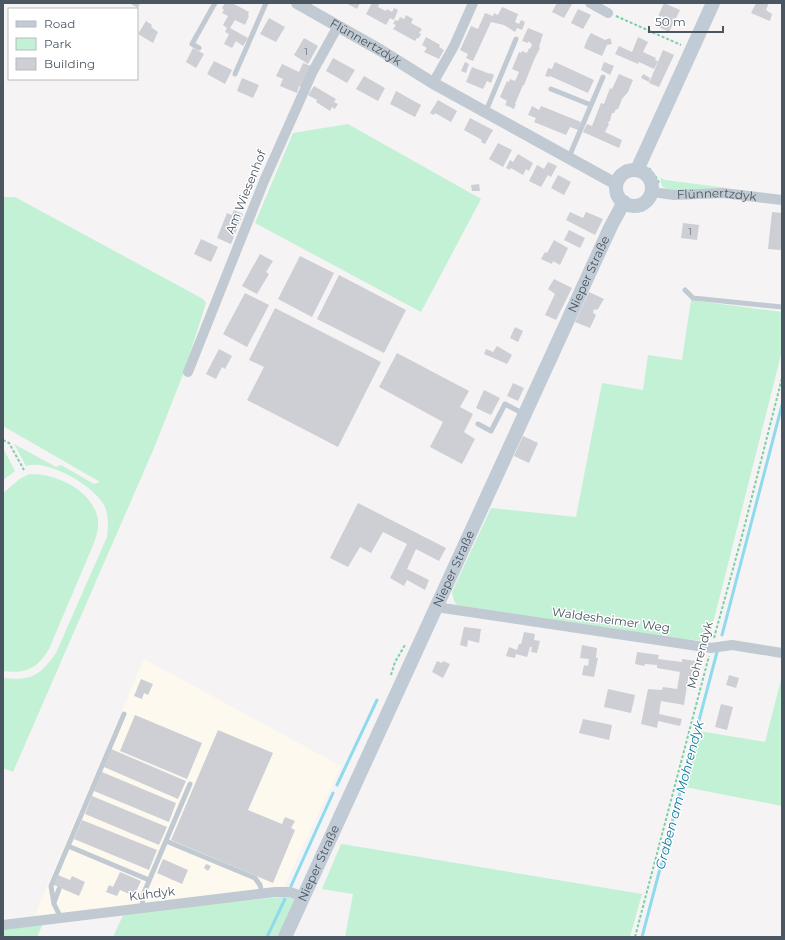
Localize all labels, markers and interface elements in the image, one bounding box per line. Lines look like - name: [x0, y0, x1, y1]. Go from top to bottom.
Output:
- legend: [8, 8, 138, 80]
- scale bar: [649, 8, 723, 34]
- text: 50 m: [655, 14, 686, 29]
- street label: Flünnertzdyk: [327, 15, 405, 69]
- text: Road: [44, 16, 75, 31]
- text: Park: [44, 36, 72, 51]
- house number: 1: [304, 45, 308, 58]
- text: Building: [44, 56, 95, 71]
- street label: Am Wiesenhof: [222, 147, 270, 236]
- street label: Flünnertzdyk: [676, 185, 758, 204]
- house number: 1: [688, 225, 692, 238]
- street label: Nieper Straße: [564, 233, 612, 315]
- street label: Nieper Straße: [429, 528, 477, 609]
- street label: Waldesheimer Weg: [551, 604, 671, 635]
- street label: Mohrendyk: [683, 619, 716, 690]
- water label: Graben am Mohrendyk: [651, 718, 707, 871]
- street label: Nieper Straße: [294, 823, 342, 904]
- street label: Kuhdyk: [128, 883, 177, 904]

